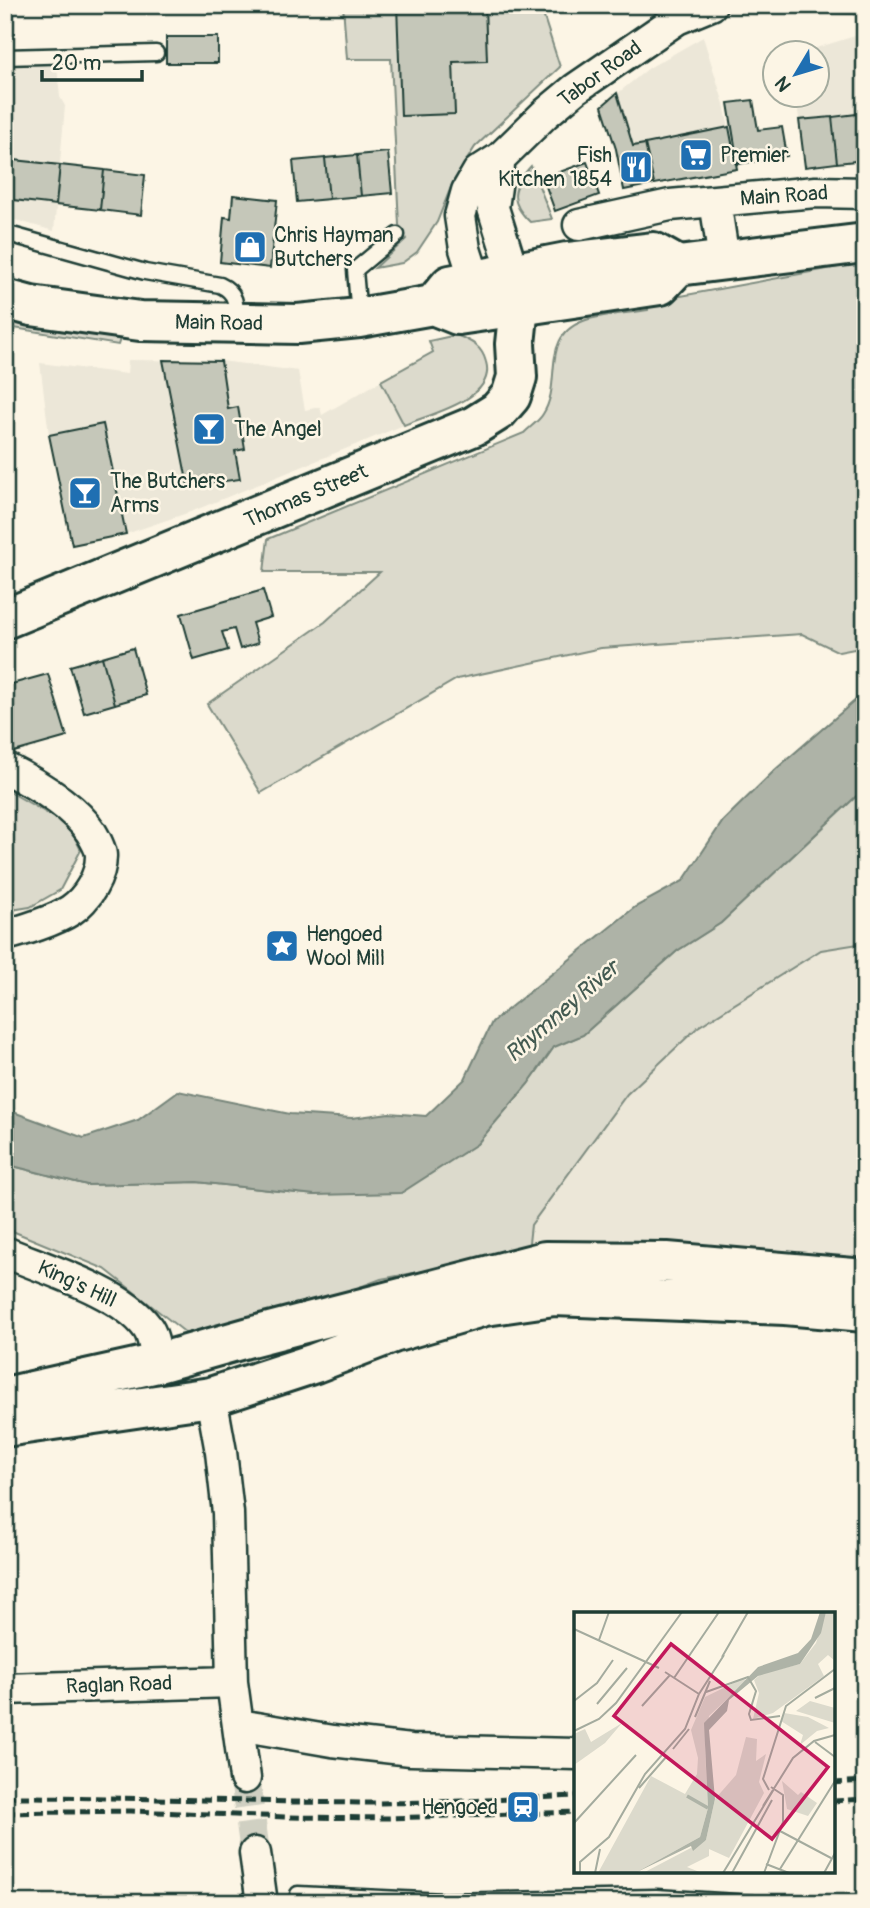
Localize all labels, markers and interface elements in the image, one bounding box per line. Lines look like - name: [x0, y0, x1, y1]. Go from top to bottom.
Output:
- street label: Tabor Road: [553, 34, 647, 114]
- scale bar: [42, 38, 142, 82]
- north arrow: [762, 38, 832, 108]
- text: 20 m: [52, 50, 101, 77]
- text: N: [770, 71, 797, 96]
- supermarket icon: Premier: [677, 136, 715, 174]
- place label: Fish Kitchen 1854: [498, 142, 612, 193]
- place label: Premier: [720, 142, 789, 169]
- restaurant icon: Fish Kitchen 1854: [617, 148, 655, 186]
- street label: Main Road: [739, 179, 829, 213]
- place label: Chris Hayman Butchers: [274, 222, 394, 273]
- shop icon: Chris Hayman Butchers: [231, 228, 269, 266]
- street label: Main Road: [175, 309, 263, 337]
- bar icon: The Angel: [190, 410, 228, 448]
- place label: The Angel: [234, 416, 322, 443]
- street label: Thomas Street: [240, 458, 372, 534]
- place label: The Butchers Arms: [110, 468, 226, 519]
- bar icon: The Butchers Arms: [66, 474, 104, 512]
- place label: Hengoed Wool Mill: [306, 921, 385, 972]
- place icon: Hengoed Wool Mill: [263, 927, 301, 965]
- water label: Rhymney River: [499, 952, 627, 1068]
- street label: King's Hill: [33, 1254, 121, 1314]
- inset map: [574, 1612, 835, 1873]
- street label: Raglan Road: [65, 1670, 173, 1700]
- station icon: Hengoed: [504, 1788, 542, 1826]
- place label: Hengoed: [421, 1794, 498, 1821]

